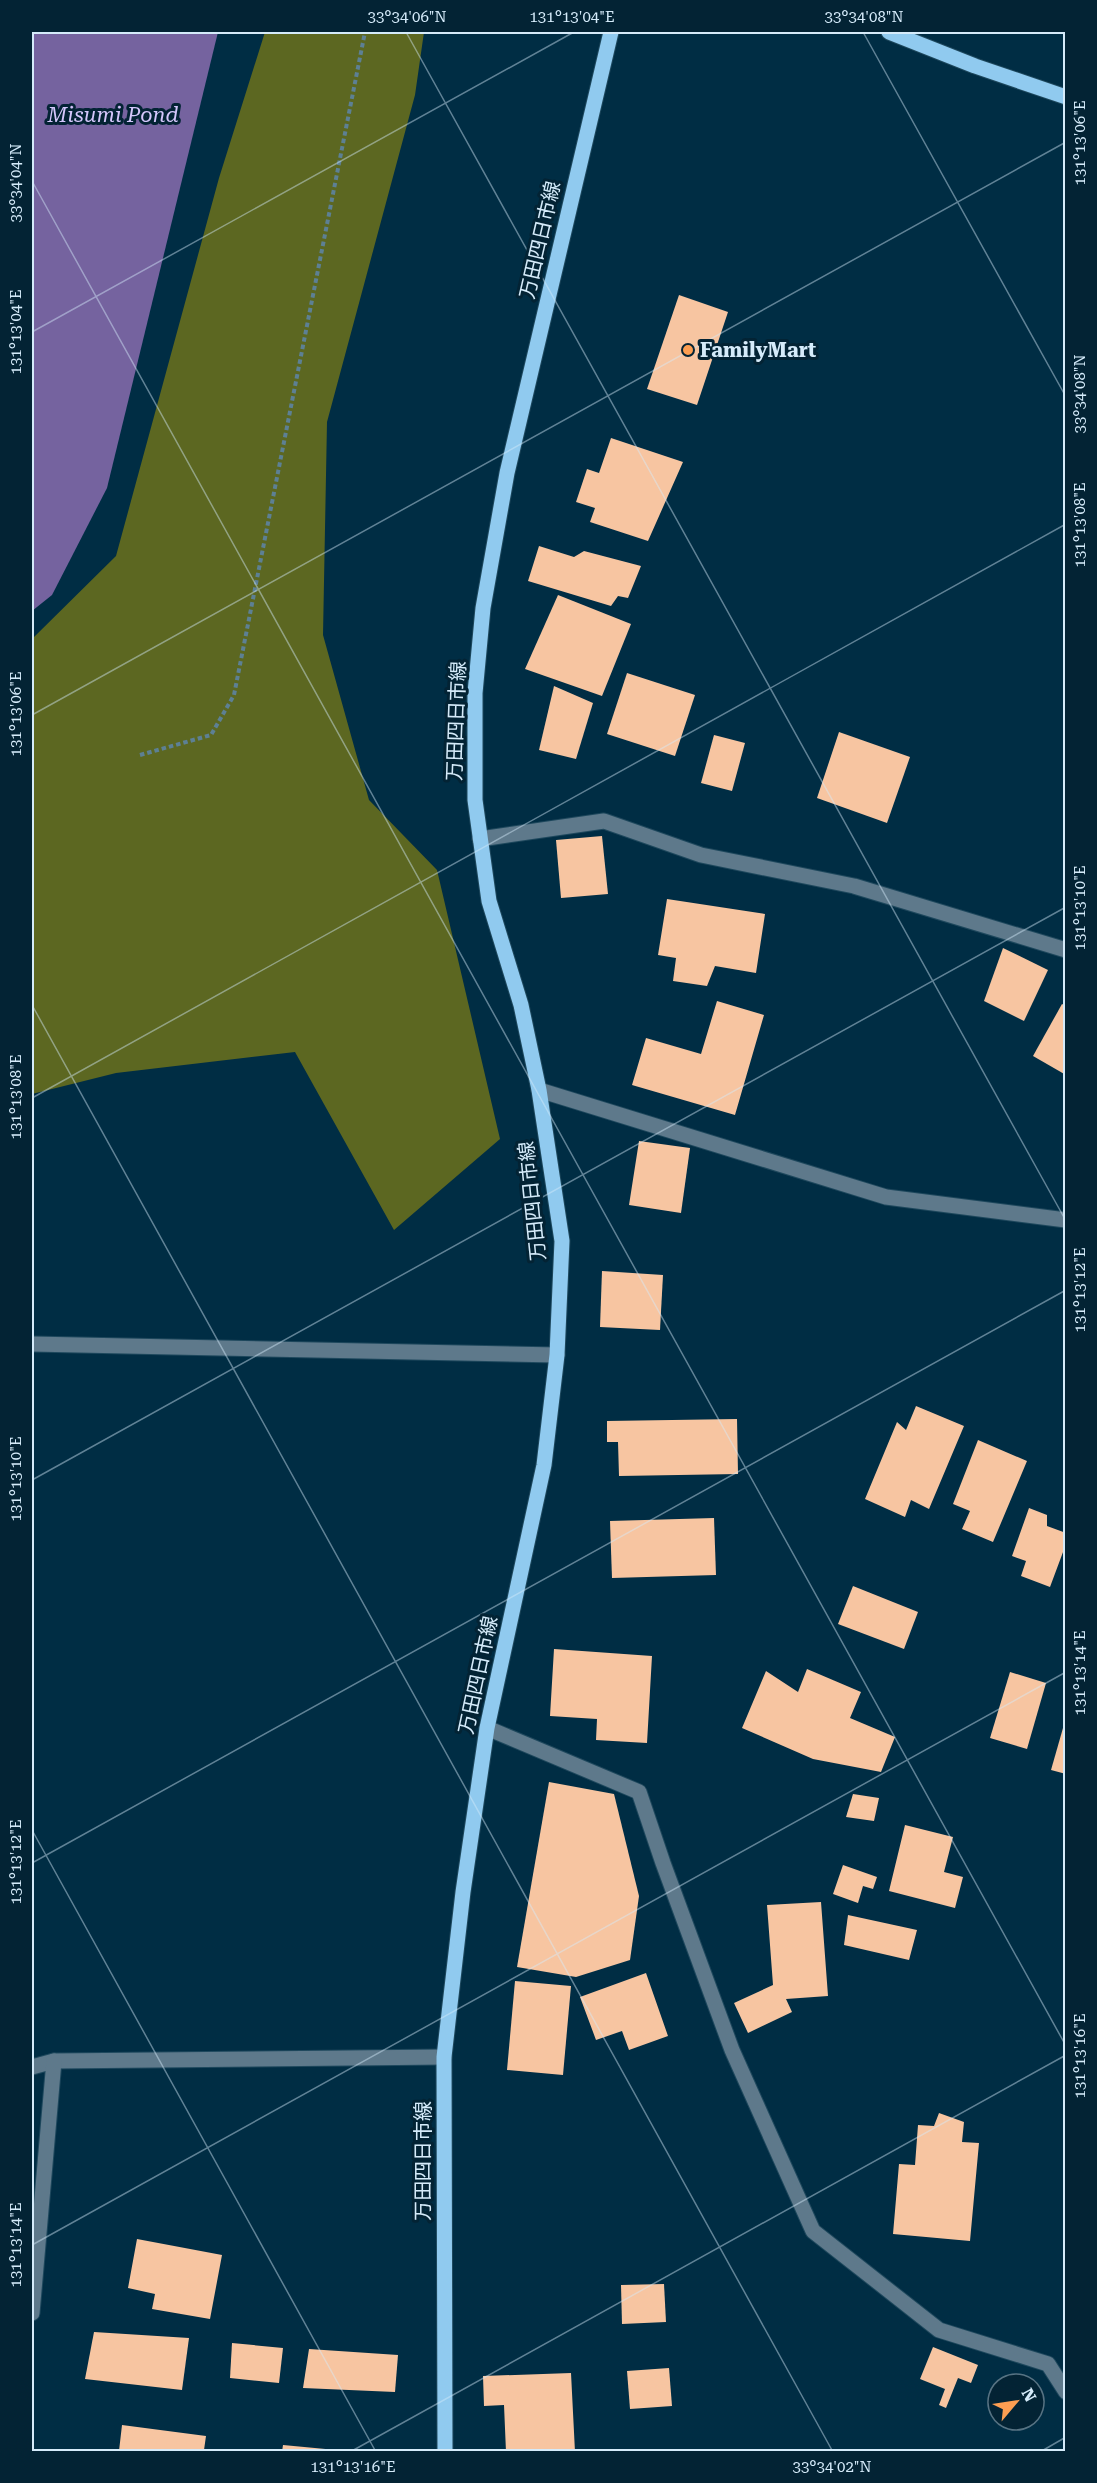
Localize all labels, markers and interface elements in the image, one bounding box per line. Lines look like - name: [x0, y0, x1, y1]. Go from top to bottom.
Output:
- text: 33°34'06"N: [367, 8, 447, 26]
- text: 131°13'04"E: [529, 8, 615, 26]
- text: 33°34'08"N: [824, 8, 904, 26]
- text: 131°13'06"E: [1071, 100, 1089, 186]
- water label: Misumi Pond: [47, 103, 179, 127]
- text: 33°34'04"N: [7, 143, 25, 223]
- street label: 万田四日市線: [515, 179, 565, 301]
- text: 131°13'04"E: [7, 289, 25, 375]
- place label: FamilyMart: [700, 338, 816, 362]
- marker: FamilyMart: [681, 343, 695, 357]
- text: 33°34'08"N: [1071, 354, 1089, 434]
- text: 131°13'08"E: [1071, 482, 1089, 568]
- street label: 万田四日市線: [442, 661, 470, 781]
- text: 131°13'06"E: [7, 671, 25, 757]
- text: 131°13'10"E: [1071, 865, 1089, 951]
- text: 131°13'08"E: [7, 1054, 25, 1140]
- street label: 万田四日市線: [514, 1140, 550, 1262]
- text: 131°13'12"E: [1071, 1247, 1089, 1333]
- text: 131°13'10"E: [7, 1436, 25, 1522]
- street label: 万田四日市線: [454, 1614, 502, 1736]
- text: 131°13'14"E: [1071, 1630, 1089, 1716]
- text: 131°13'12"E: [7, 1819, 25, 1905]
- text: 131°13'16"E: [1071, 2013, 1089, 2099]
- street label: 万田四日市線: [411, 2101, 435, 2221]
- text: 131°13'14"E: [7, 2202, 25, 2288]
- north arrow: [986, 2372, 1046, 2432]
- text: N: [1017, 2385, 1040, 2405]
- text: 131°13'16"E: [310, 2458, 396, 2476]
- text: 33°34'02"N: [792, 2458, 872, 2476]

